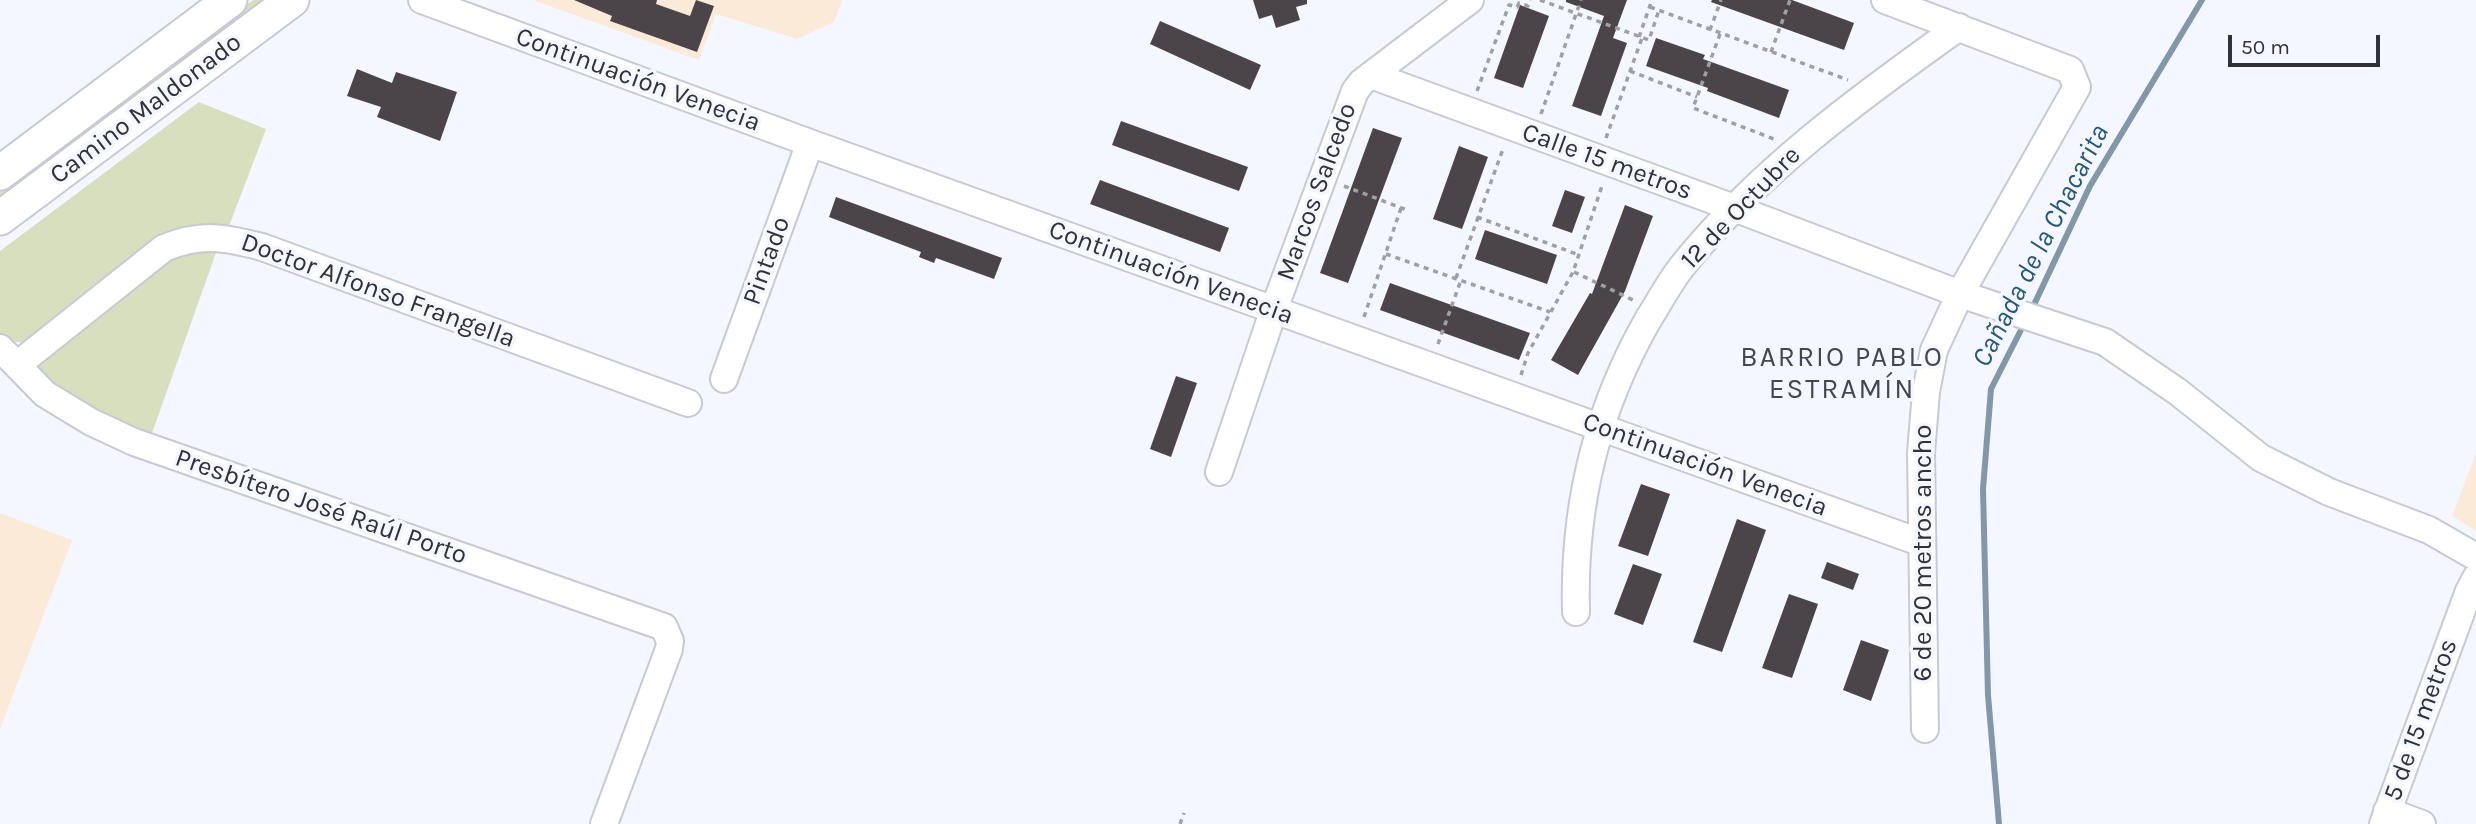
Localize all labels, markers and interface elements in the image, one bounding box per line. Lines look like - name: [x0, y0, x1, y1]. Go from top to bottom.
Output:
- street label: Continuación Venecia: [511, 21, 765, 139]
- scale bar: [2231, 21, 2383, 65]
- street label: Camino Maldonado: [44, 27, 248, 191]
- text: 50 m: [2241, 35, 2290, 59]
- street label: Marcos Salcedo: [1270, 99, 1364, 285]
- street label: Calle 15 metros: [1518, 117, 1696, 207]
- water label: Cañada de la Chacarita: [1965, 119, 2117, 373]
- street label: 12 de Octubre: [1675, 140, 1807, 276]
- street label: Pintado: [737, 213, 797, 309]
- street label: Continuación Venecia: [1044, 214, 1298, 332]
- street label: Doctor Alfonso Frangella: [237, 227, 519, 355]
- district label: BARRIO PABLO ESTRAMÍN: [1742, 341, 1942, 407]
- street label: Continuación Venecia: [1578, 406, 1832, 524]
- street label: 6 de 20 metros ancho: [1908, 425, 1940, 681]
- street label: Presbítero José Raúl Porto: [171, 442, 471, 572]
- street label: 5 de 15 metros: [2377, 635, 2465, 805]

